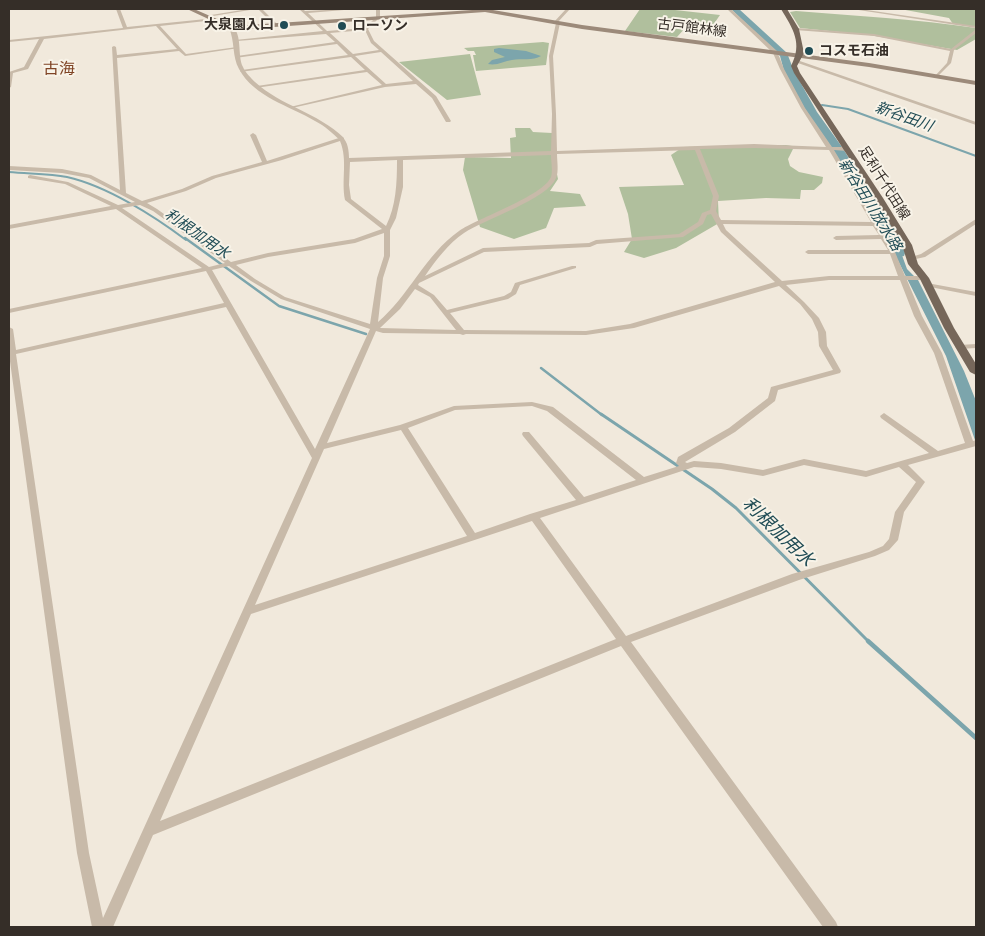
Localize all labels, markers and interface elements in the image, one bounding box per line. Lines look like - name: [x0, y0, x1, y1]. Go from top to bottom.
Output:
- street label: 古戸館林線: [656, 15, 728, 41]
- place label: 大泉園入口: [204, 17, 274, 33]
- place label: ローソン: [352, 18, 408, 34]
- marker: 大泉園入口: [278, 19, 290, 31]
- marker: ローソン: [336, 20, 348, 32]
- place label: コスモ石油: [819, 43, 889, 59]
- marker: コスモ石油: [803, 45, 815, 57]
- district label: 古海: [43, 59, 75, 79]
- water label: 新谷田川: [873, 98, 935, 136]
- street label: 足利千代田線: [855, 143, 913, 223]
- water label: 新谷田川放水路: [835, 156, 905, 254]
- water label: 利根加用水: [161, 205, 233, 263]
- water label: 利根加用水: [738, 493, 818, 571]

